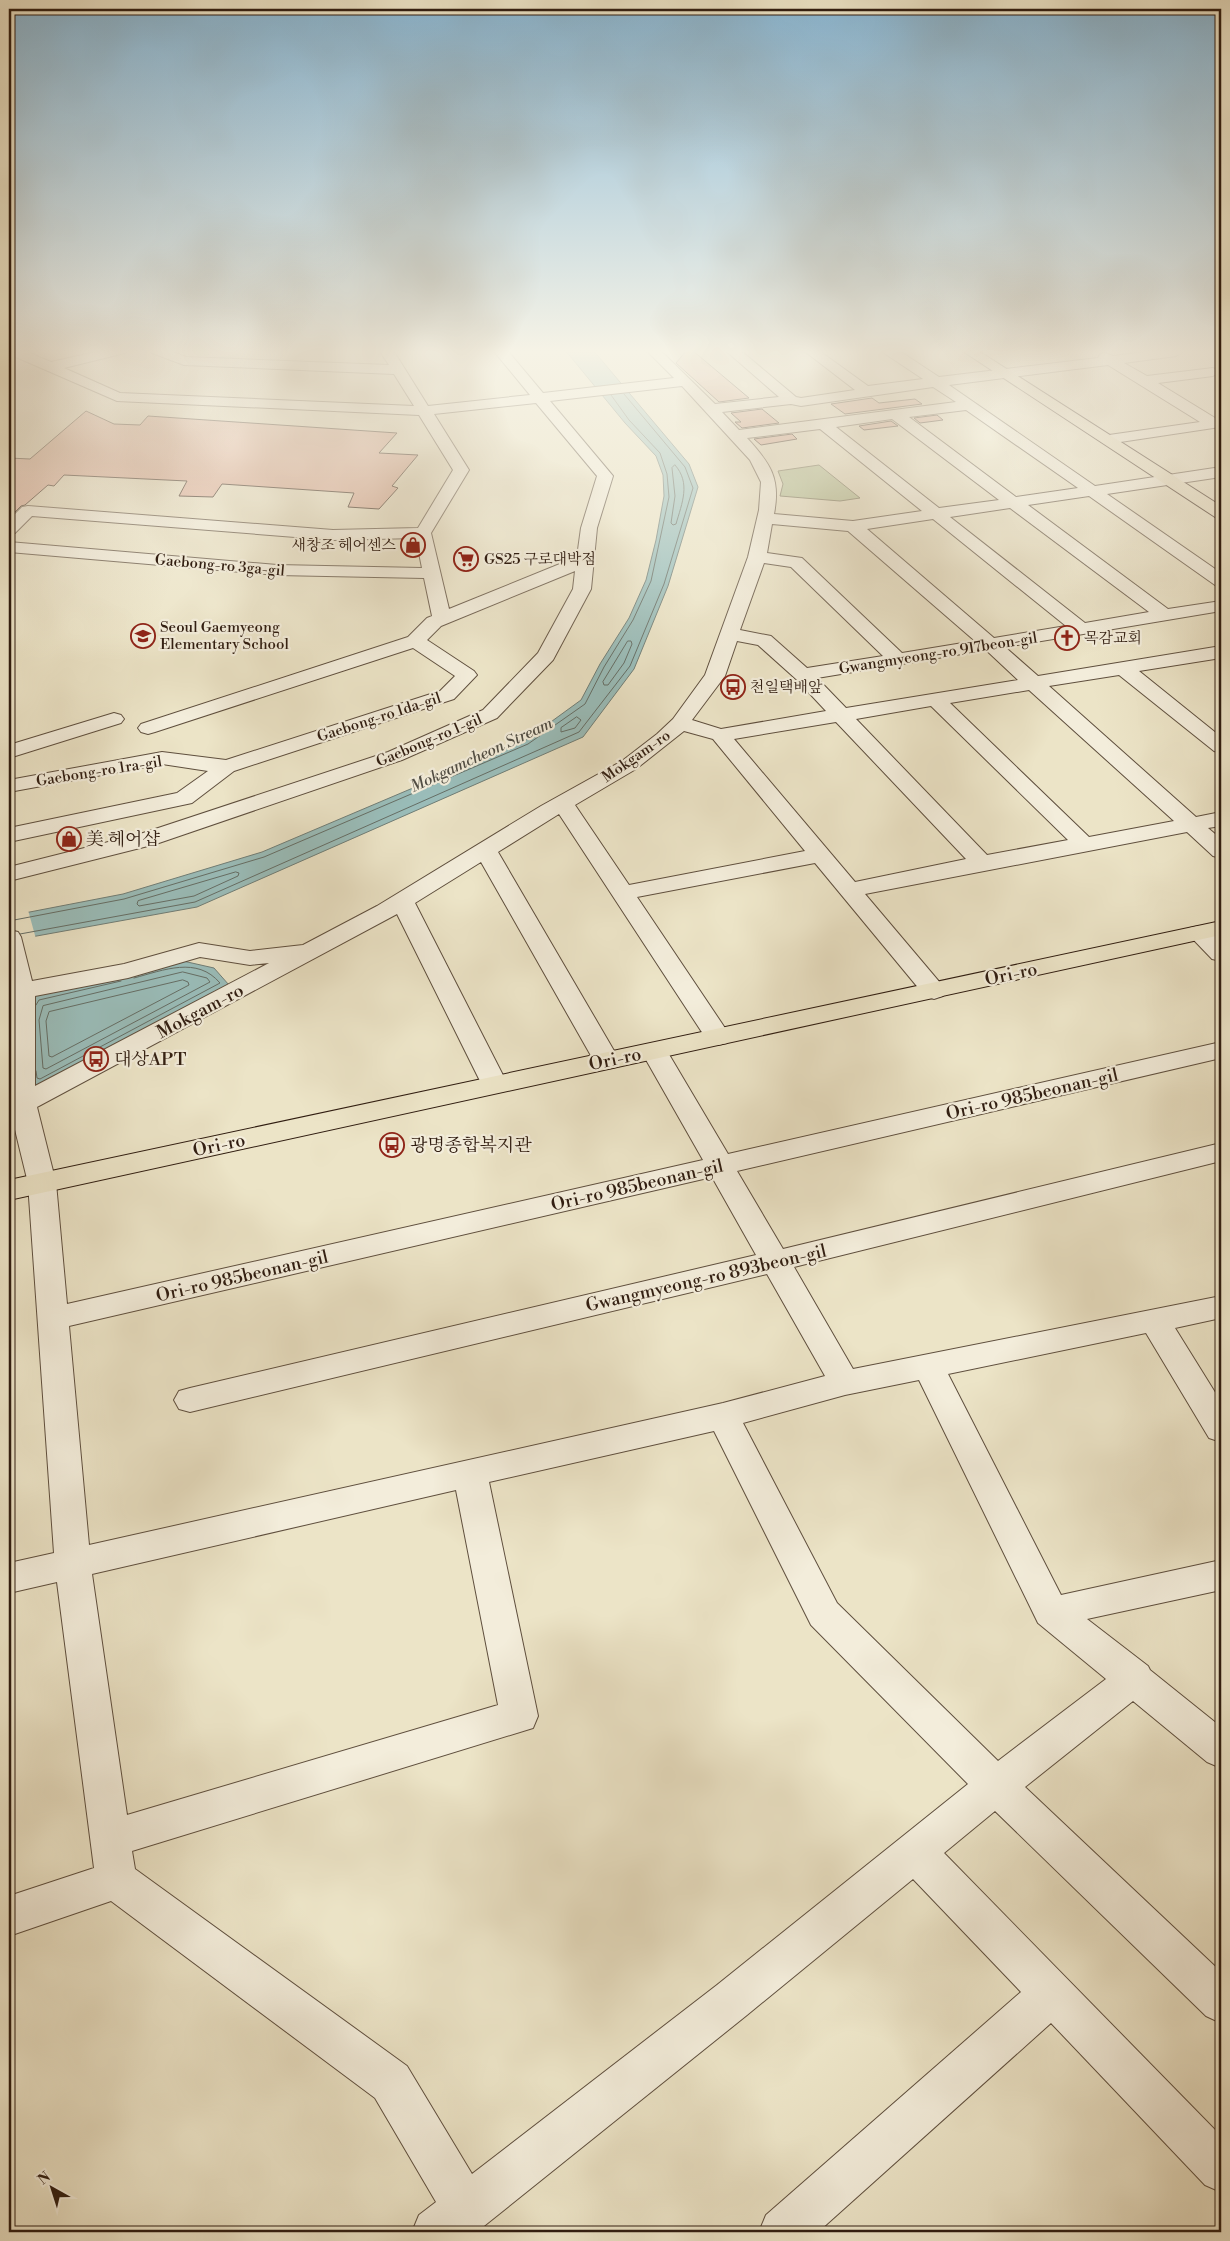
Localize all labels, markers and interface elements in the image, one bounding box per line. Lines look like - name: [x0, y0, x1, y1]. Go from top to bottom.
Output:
- shop icon: 새창조 헤어센스: [400, 532, 426, 558]
- place label: 새창조 헤어센스: [291, 536, 396, 555]
- supermarket icon: GS25 구로대박점: [453, 546, 479, 572]
- street label: Gaebong-ro 3ga-gil: [154, 550, 286, 581]
- place label: GS25 구로대박점: [484, 550, 596, 569]
- place label: Seoul Gaemyeong Elementary School: [160, 618, 289, 654]
- school or university icon: Seoul Gaemyeong Elementary School: [130, 623, 156, 649]
- church icon: 목감교회: [1054, 625, 1080, 651]
- street label: Gwangmyeong-ro 917beon-gil: [837, 628, 1039, 679]
- place label: 목감교회: [1084, 629, 1142, 648]
- bus stop icon: 천일택배앞: [720, 674, 746, 700]
- place label: 천일택배앞: [750, 678, 823, 697]
- street label: Gaebong-ro 1da-gil: [315, 688, 444, 746]
- street label: Gaebong-ro 1-gil: [373, 709, 486, 771]
- water label: Mokgamcheon Stream: [407, 713, 557, 797]
- street label: Mokgam-ro: [598, 726, 674, 787]
- street label: Gaebong-ro 1ra-gil: [35, 752, 164, 791]
- shop icon: 美 헤어샵: [56, 826, 82, 852]
- place label: 美 헤어샵: [86, 828, 160, 851]
- street label: Ori-ro: [983, 958, 1039, 991]
- street label: Mokgam-ro: [153, 979, 248, 1044]
- street label: Ori-ro: [587, 1043, 643, 1076]
- bus stop icon: 대상APT: [83, 1046, 109, 1072]
- place label: 대상APT: [114, 1048, 187, 1071]
- street label: Ori-ro 985beonan-gil: [944, 1063, 1121, 1126]
- street label: Ori-ro: [191, 1129, 247, 1162]
- bus stop icon: 광명종합복지관: [379, 1132, 405, 1158]
- place label: 광명종합복지관: [410, 1134, 532, 1157]
- street label: Ori-ro 985beonan-gil: [549, 1154, 726, 1217]
- street label: Gwangmyeong-ro 893beon-gil: [583, 1239, 829, 1317]
- street label: Ori-ro 985beonan-gil: [154, 1245, 331, 1308]
- north arrow: [28, 2164, 78, 2214]
- text: N: [34, 2168, 54, 2189]

